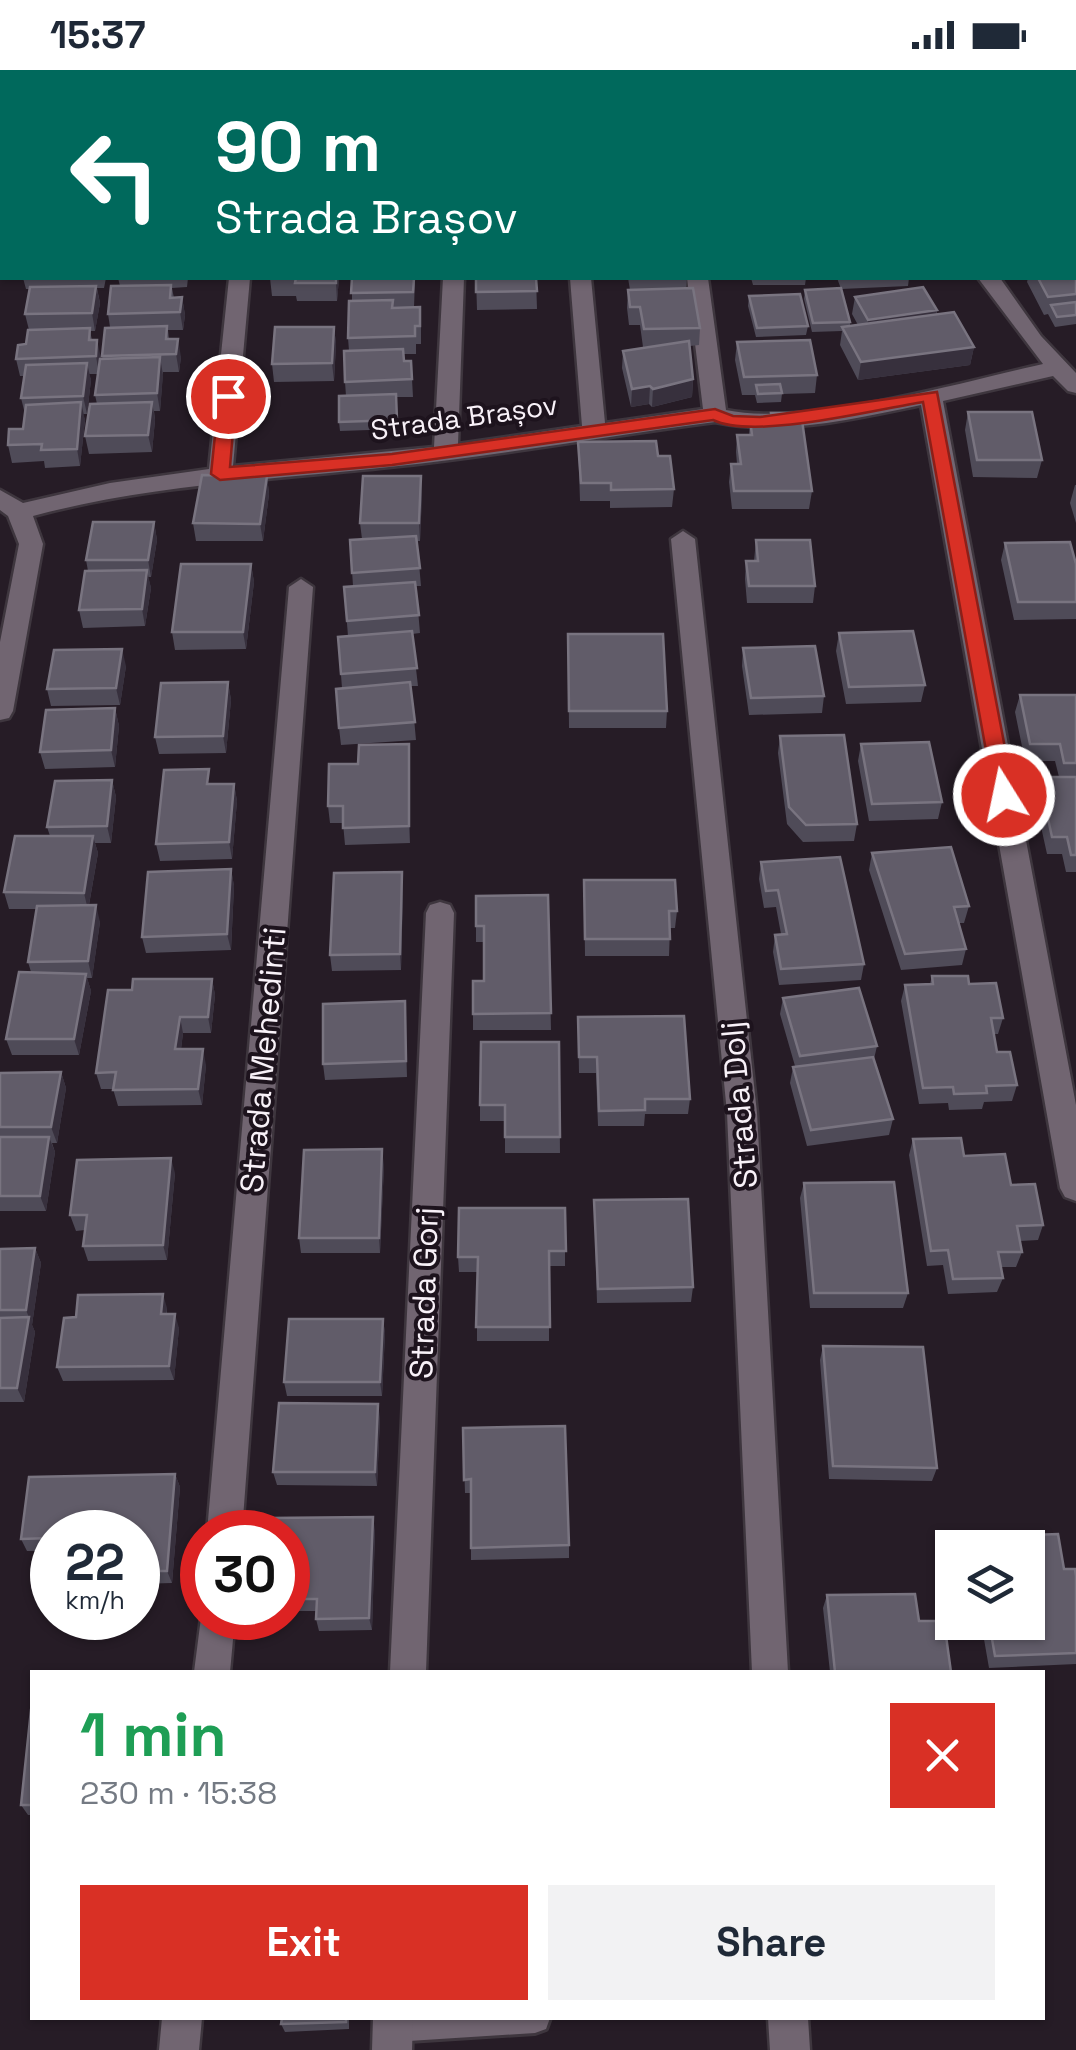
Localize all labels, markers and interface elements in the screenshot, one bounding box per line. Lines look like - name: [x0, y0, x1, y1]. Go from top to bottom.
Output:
- text: 15:37: [50, 11, 145, 59]
- text: 90 m: [215, 102, 381, 191]
- icon: left: [50, 110, 180, 240]
- text: Strada Brașov: [215, 189, 518, 246]
- pin: [186, 354, 271, 439]
- icon: arrive: [201, 369, 256, 424]
- street label: Strada Brașov: [368, 386, 560, 448]
- position arrow: [952, 743, 1056, 847]
- street label: Strada Mehedinti: [231, 926, 295, 1194]
- street label: Strada Dolj: [712, 1020, 766, 1190]
- street label: Strada Gorj: [401, 1206, 447, 1380]
- speed limit sign: 30: [180, 1510, 310, 1640]
- map controls: [935, 1530, 1045, 1640]
- button: layers: [935, 1530, 1045, 1640]
- text: 22: [65, 1531, 125, 1595]
- text: km/h: [65, 1584, 125, 1616]
- text: 1 min: [80, 1697, 227, 1774]
- button: close: [890, 1703, 995, 1808]
- text: 230 m · 15:38: [80, 1773, 277, 1813]
- button: Exit: [80, 1885, 528, 2000]
- button: Share: [548, 1885, 995, 2000]

